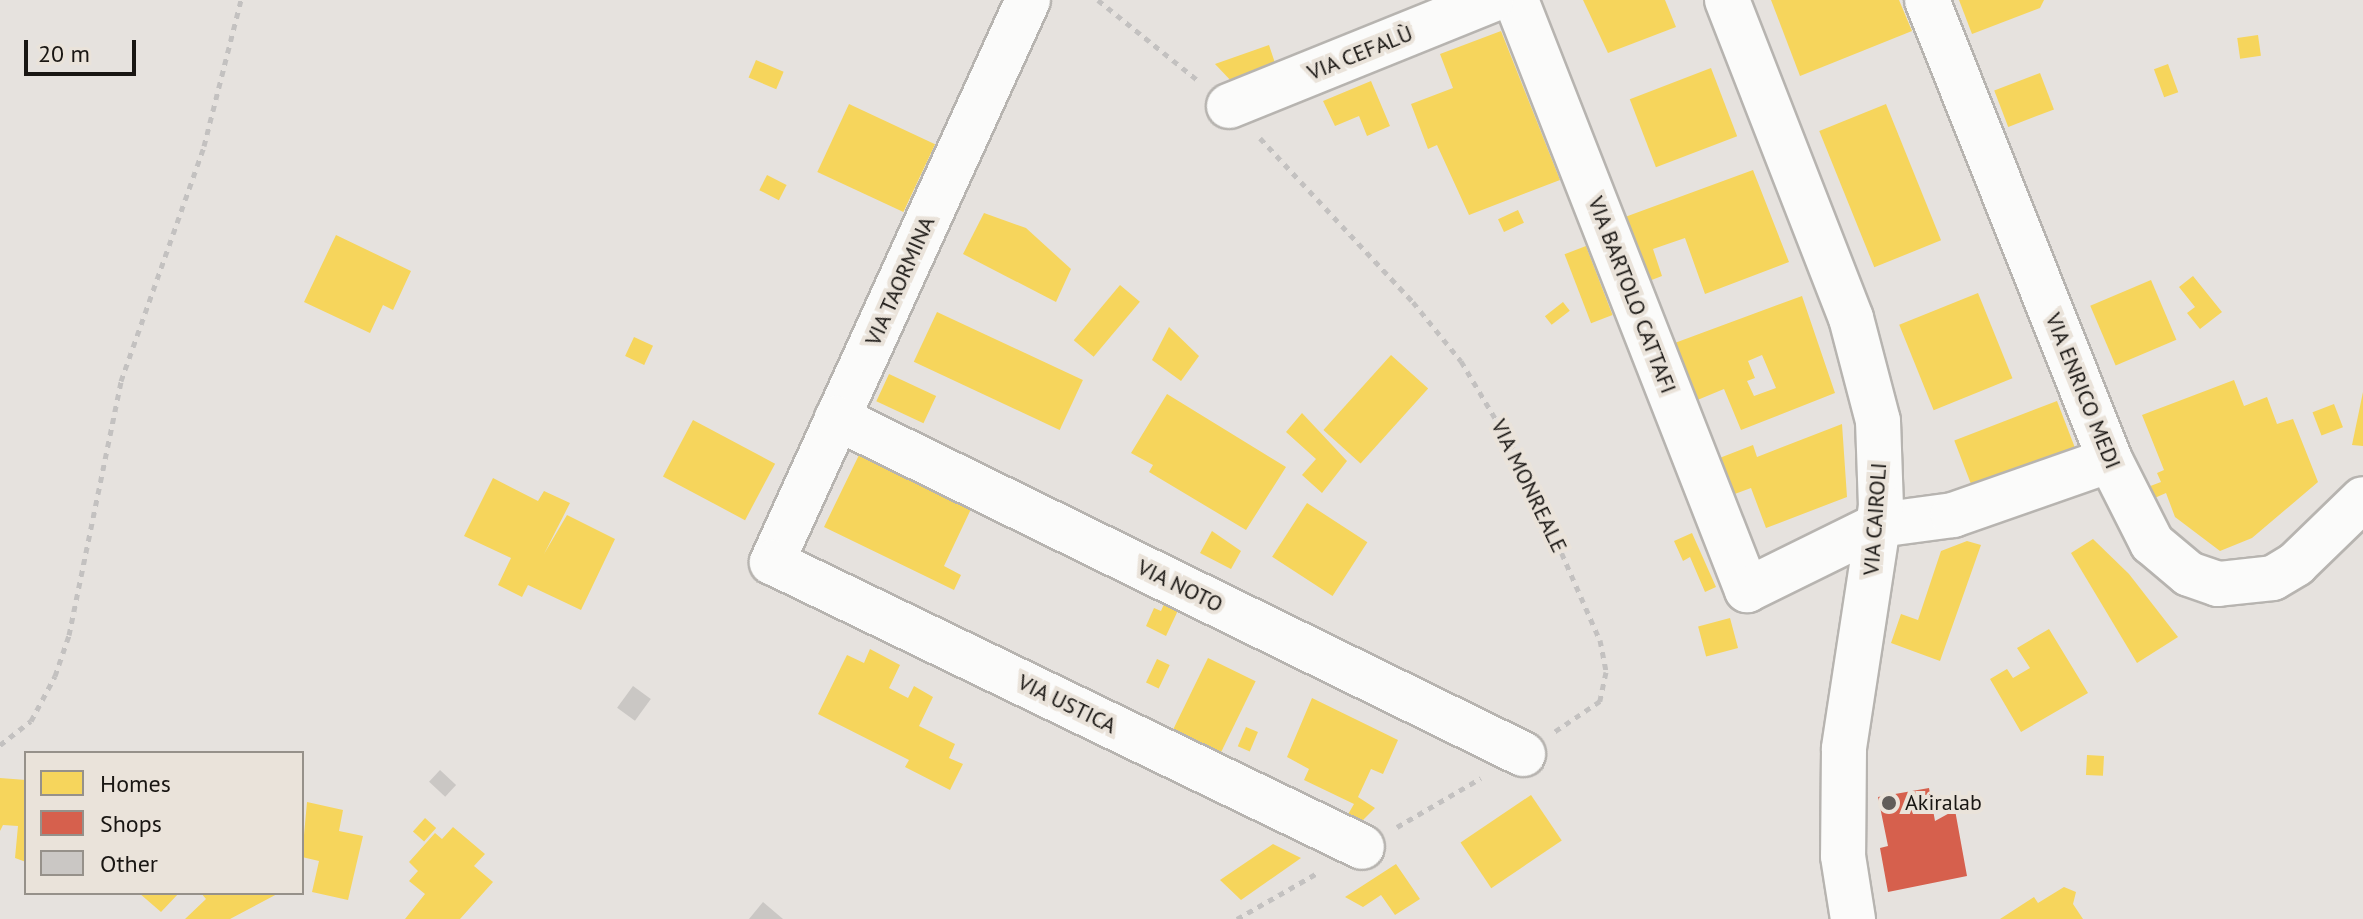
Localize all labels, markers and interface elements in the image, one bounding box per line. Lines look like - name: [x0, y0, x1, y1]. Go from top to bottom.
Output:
- street label: VIA CEFALÙ: [1303, 20, 1417, 86]
- scale bar: [28, 24, 140, 74]
- text: 20 m: [38, 38, 90, 69]
- street label: VIA BARTOLO CATTAFI: [1582, 192, 1682, 398]
- street label: VIA TAORMINA: [859, 212, 941, 350]
- street label: VIA ENRICO MEDI: [2040, 309, 2126, 473]
- street label: VIA MONREALE: [1485, 415, 1573, 557]
- street label: VIA CAIROLI: [1858, 461, 1892, 577]
- street label: VIA NOTO: [1133, 554, 1227, 618]
- street label: VIA USTICA: [1013, 669, 1121, 739]
- legend: [24, 751, 304, 895]
- text: Homes: [100, 768, 171, 799]
- place label: Akiralab: [1905, 790, 1982, 816]
- marker: Akiralab: [1880, 794, 1898, 812]
- text: Shops: [100, 808, 162, 839]
- text: Other: [100, 848, 158, 879]

